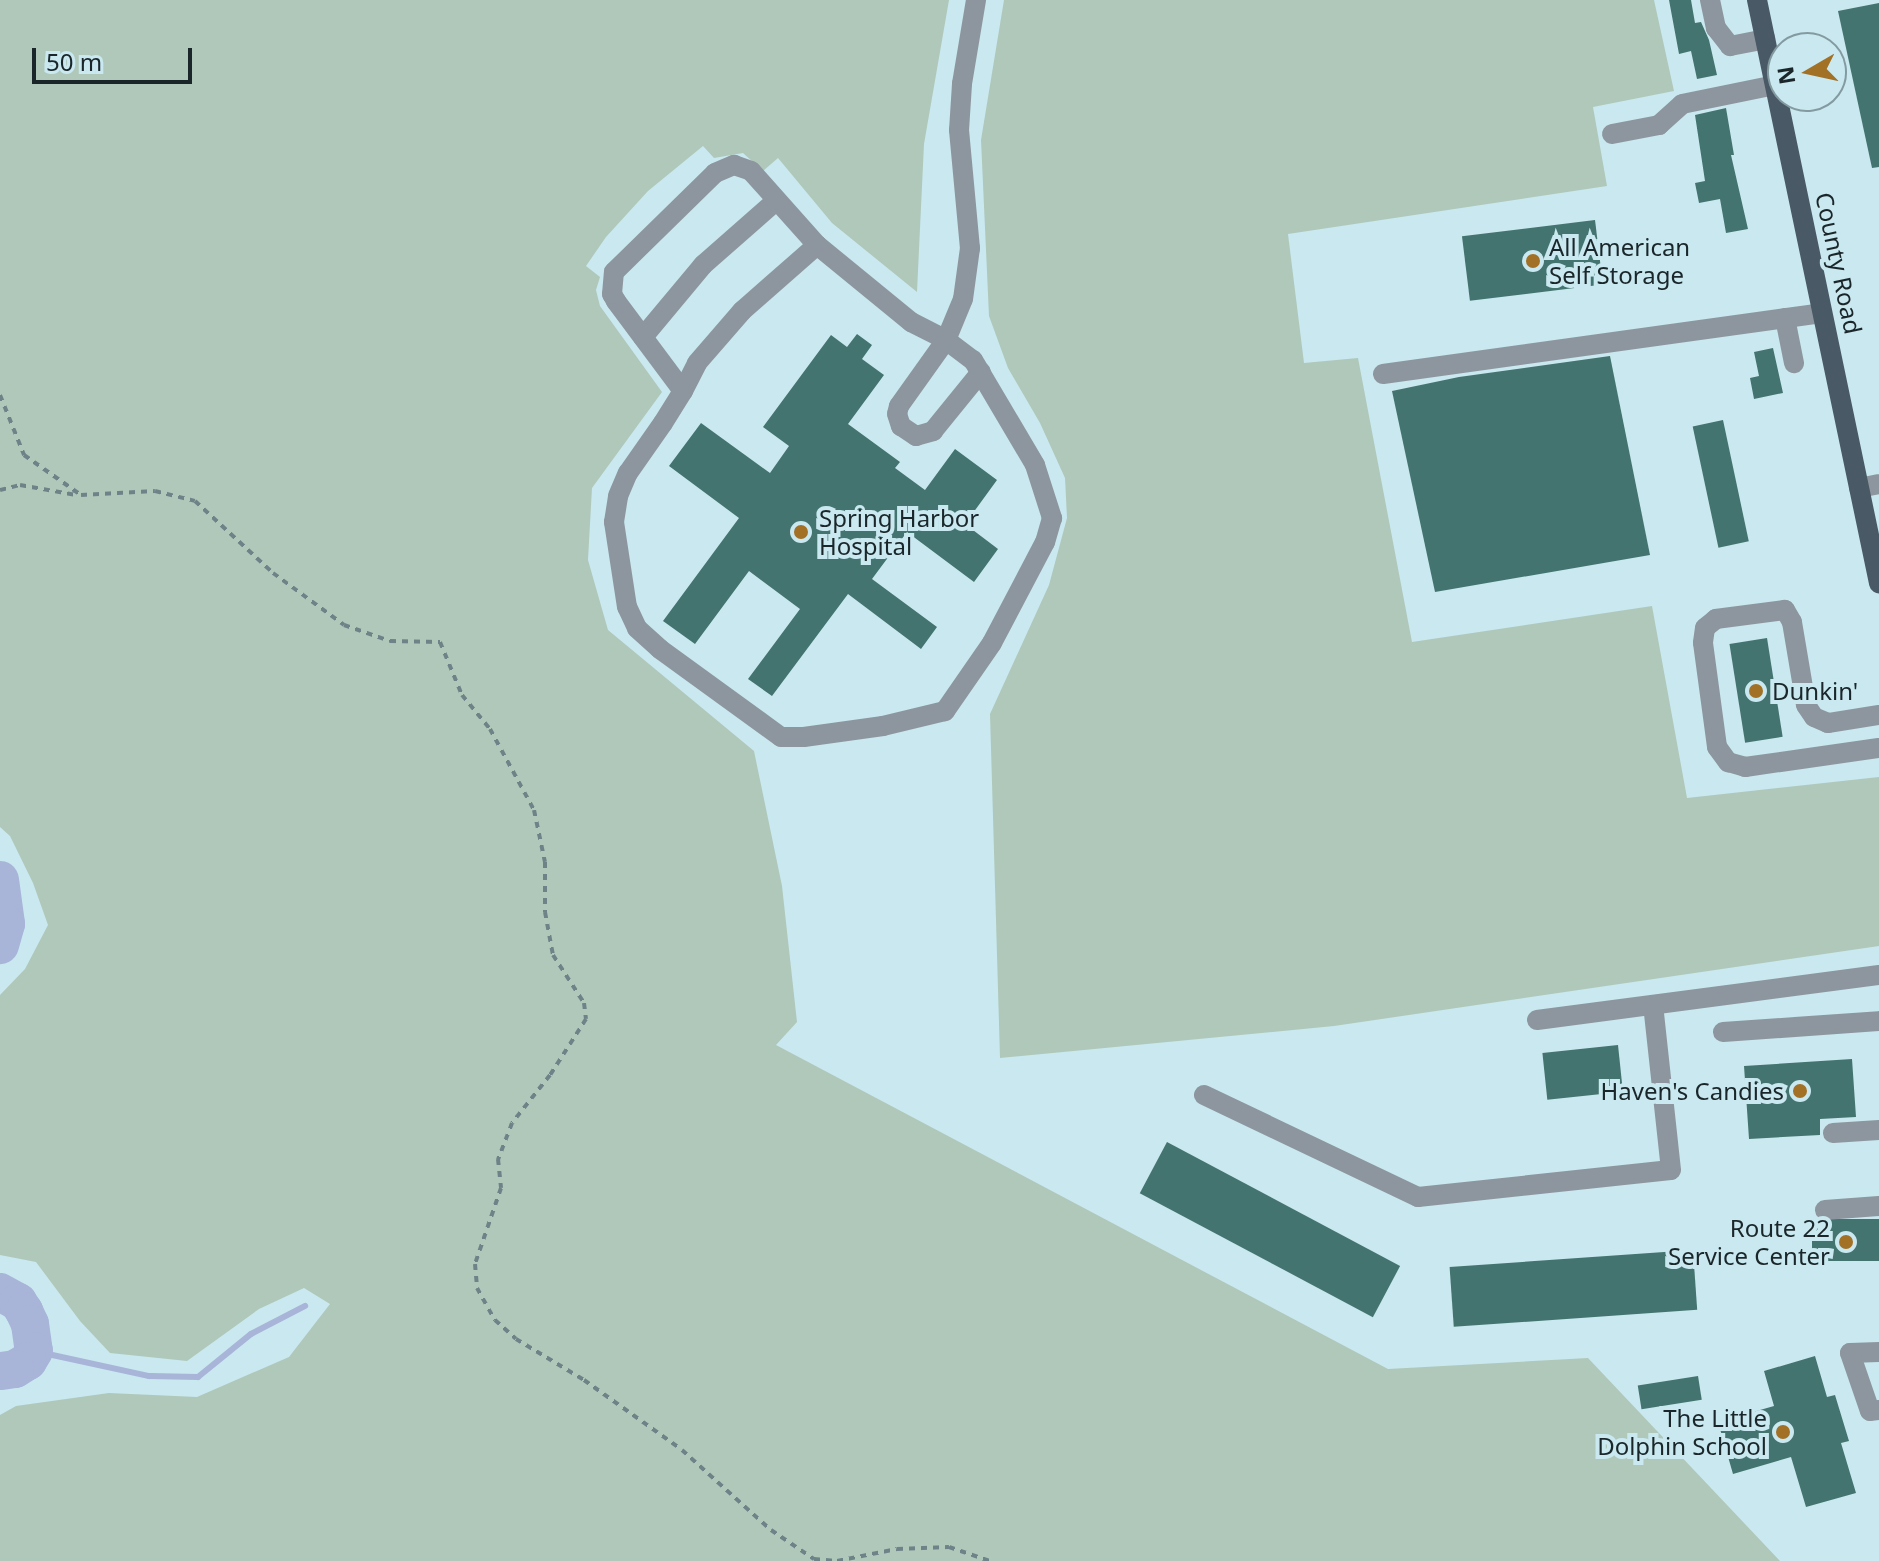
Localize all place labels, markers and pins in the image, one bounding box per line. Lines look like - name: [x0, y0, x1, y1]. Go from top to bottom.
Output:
- place label: All American Self Storage: [1549, 233, 1690, 289]
- marker: All American Self Storage: [1524, 252, 1542, 270]
- place label: Spring Harbor Hospital: [819, 504, 979, 560]
- marker: Spring Harbor Hospital: [790, 521, 812, 543]
- place label: Dunkin': [1772, 677, 1858, 705]
- marker: Dunkin': [1747, 682, 1765, 700]
- place label: Haven's Candies: [1601, 1077, 1784, 1105]
- marker: Haven's Candies: [1791, 1082, 1809, 1100]
- place label: Route 22 Service Center: [1668, 1214, 1830, 1270]
- marker: Route 22 Service Center: [1837, 1233, 1855, 1251]
- place label: The Little Dolphin School: [1597, 1404, 1767, 1460]
- marker: The Little Dolphin School: [1774, 1423, 1792, 1441]

